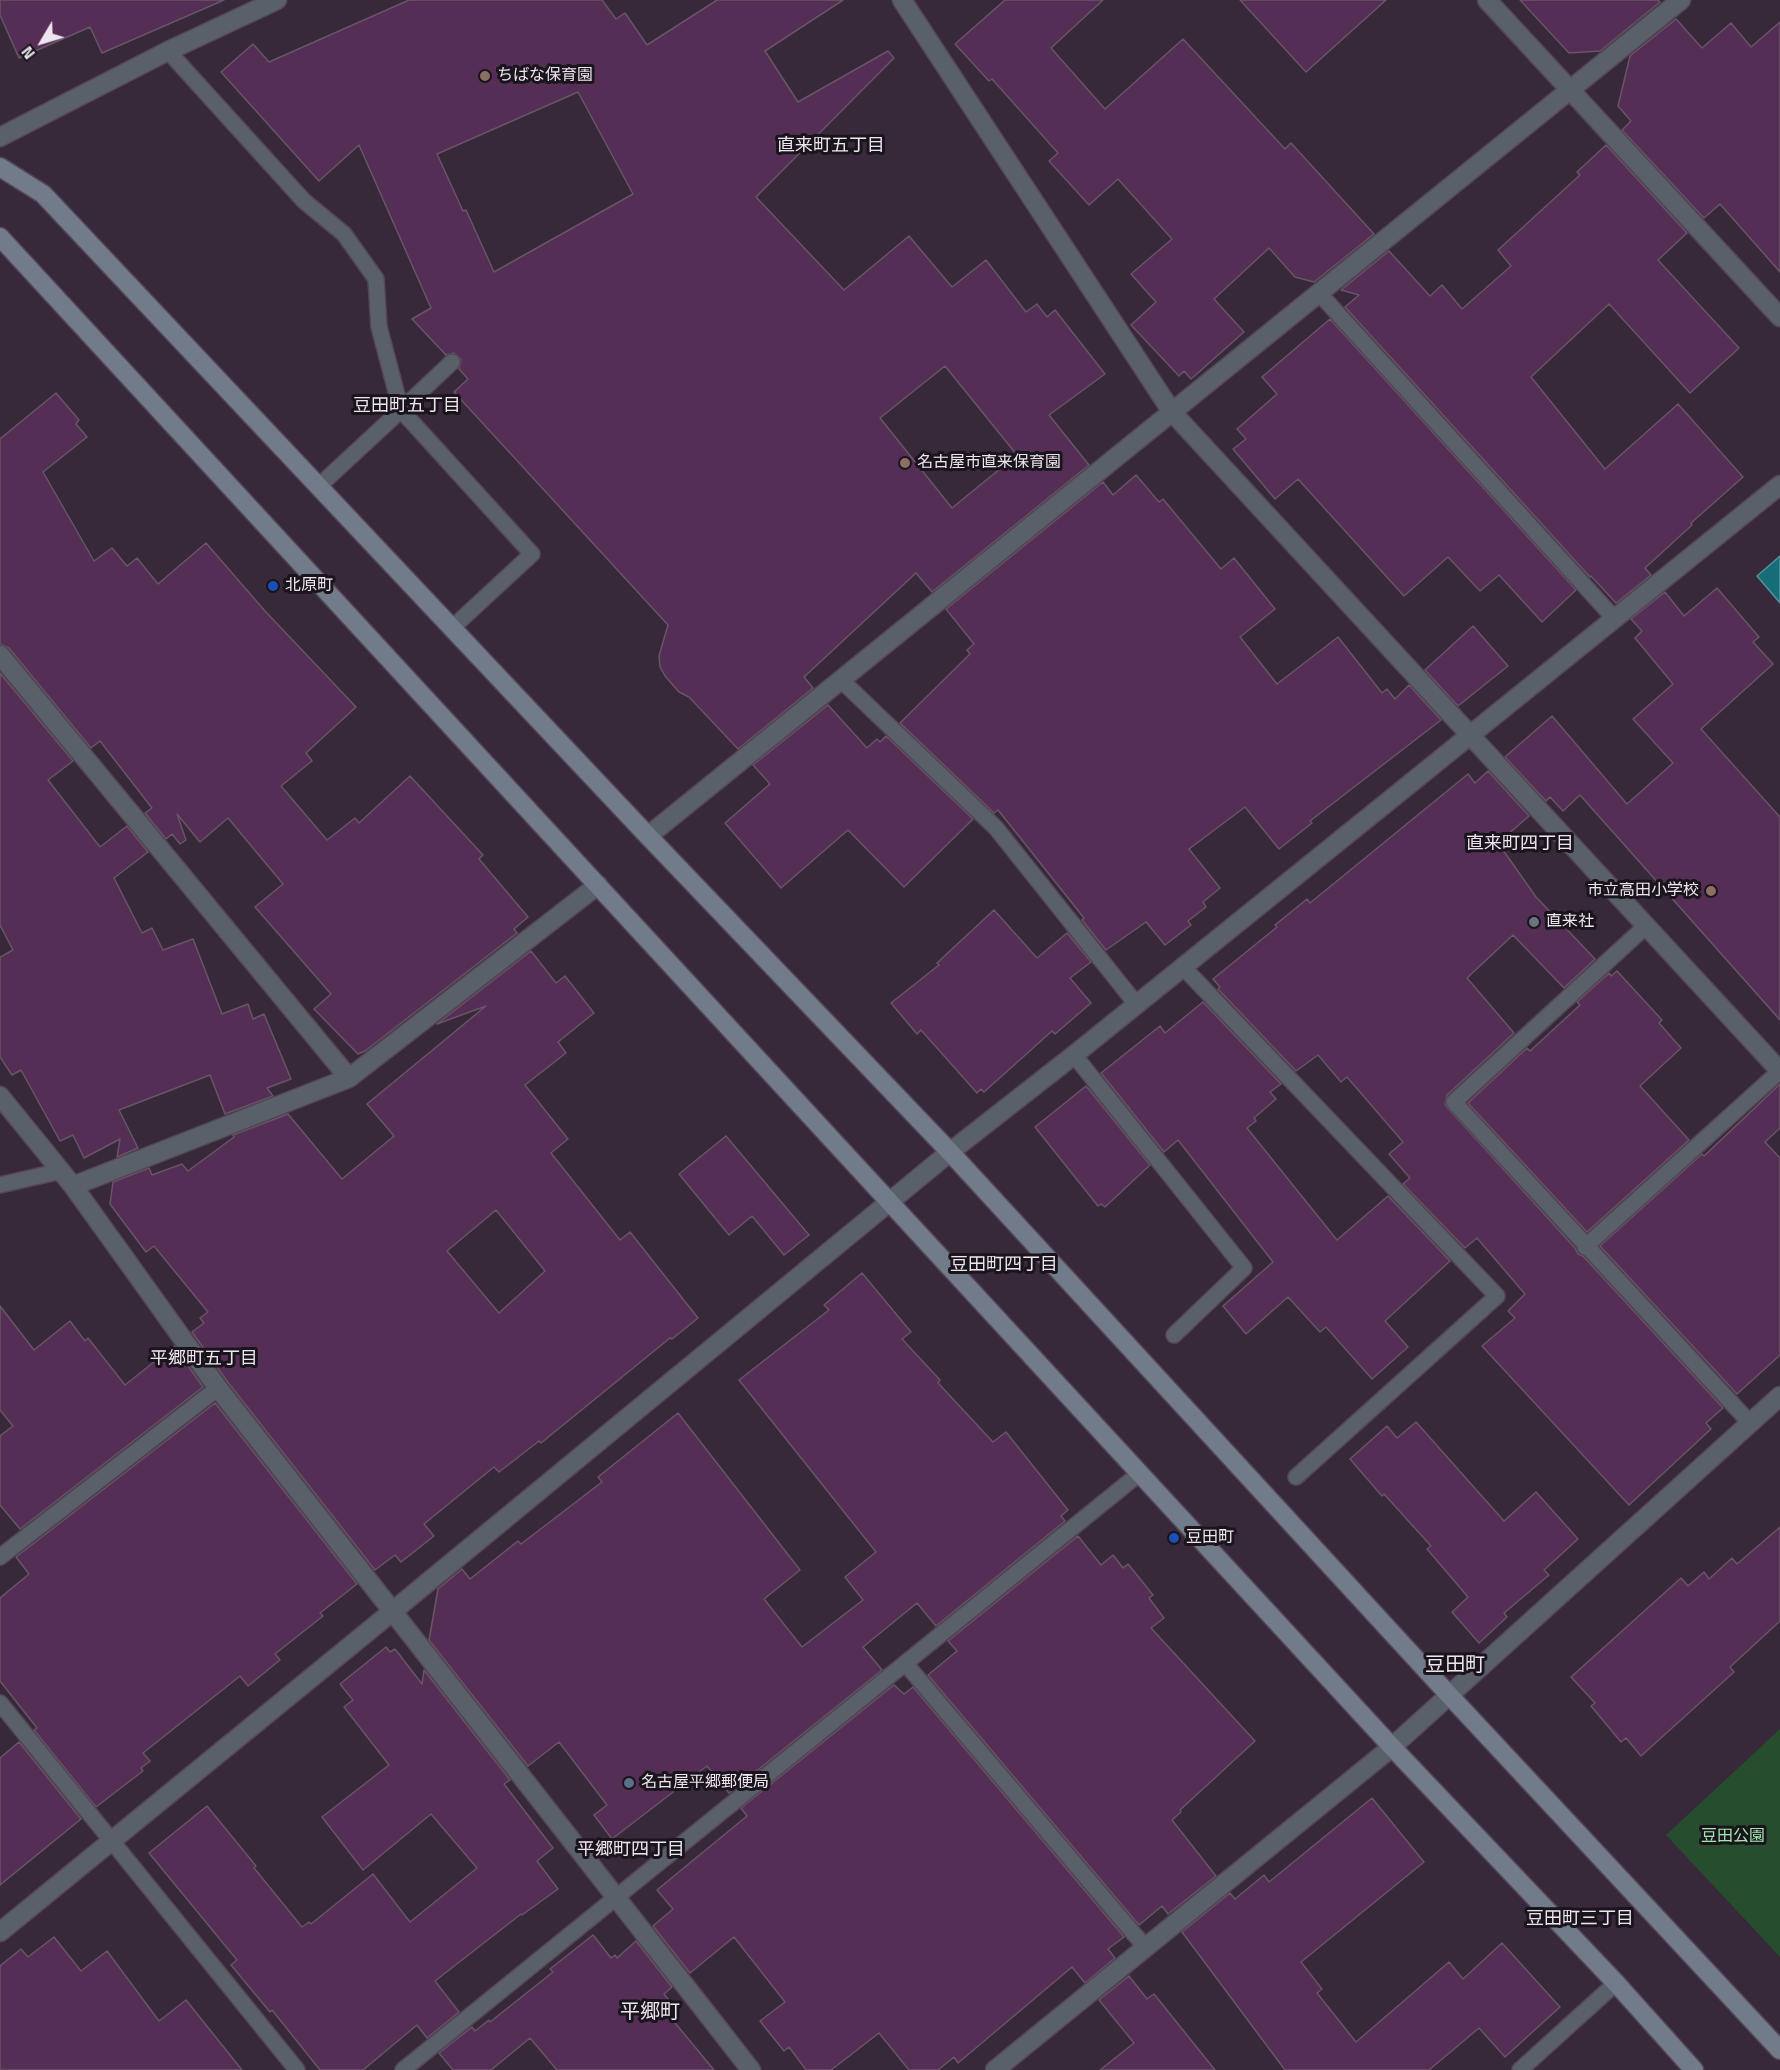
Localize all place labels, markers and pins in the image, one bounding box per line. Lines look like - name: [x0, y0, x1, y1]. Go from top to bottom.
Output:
- place label: ちばな保育園: [497, 66, 593, 86]
- marker: ちばな保育園: [478, 69, 492, 83]
- place label: 名古屋市直来保育園: [917, 453, 1061, 473]
- marker: 名古屋市直来保育園: [898, 456, 912, 470]
- place label: 北原町: [285, 576, 333, 596]
- marker: 北原町: [266, 579, 280, 593]
- place label: 市立高田小学校: [1587, 881, 1699, 901]
- marker: 市立高田小学校: [1704, 884, 1718, 898]
- place label: 直来社: [1546, 912, 1594, 932]
- marker: 直来社: [1527, 915, 1541, 929]
- place label: 豆田町: [1186, 1528, 1234, 1548]
- marker: 豆田町: [1167, 1531, 1181, 1545]
- place label: 名古屋平郷郵便局: [641, 1773, 769, 1793]
- marker: 名古屋平郷郵便局: [622, 1776, 636, 1790]

